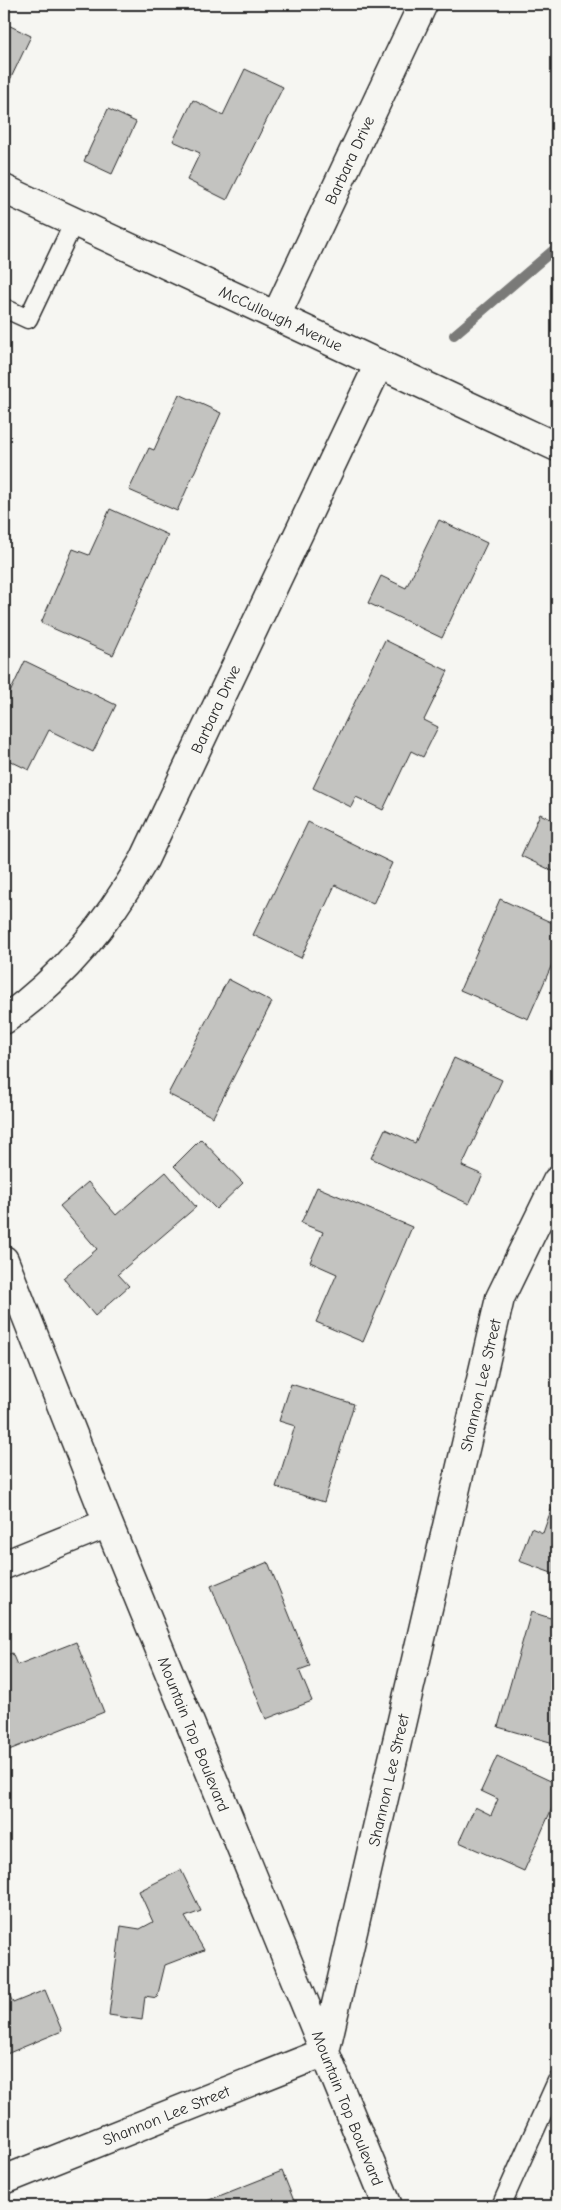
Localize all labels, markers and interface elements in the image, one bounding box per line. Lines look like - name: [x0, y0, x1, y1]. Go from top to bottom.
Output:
- street label: Barbara Drive: [322, 113, 378, 207]
- street label: McCullough Avenue: [216, 282, 345, 355]
- street label: Barbara Drive: [188, 662, 244, 756]
- street label: Shannon Lee Street: [457, 1317, 505, 1453]
- street label: Mountain Top Boulevard: [154, 1654, 232, 1814]
- street label: Shannon Lee Street: [365, 1712, 413, 1848]
- street label: Mountain Top Boulevard: [308, 2028, 386, 2188]
- street label: Shannon Lee Street: [100, 2082, 233, 2150]

